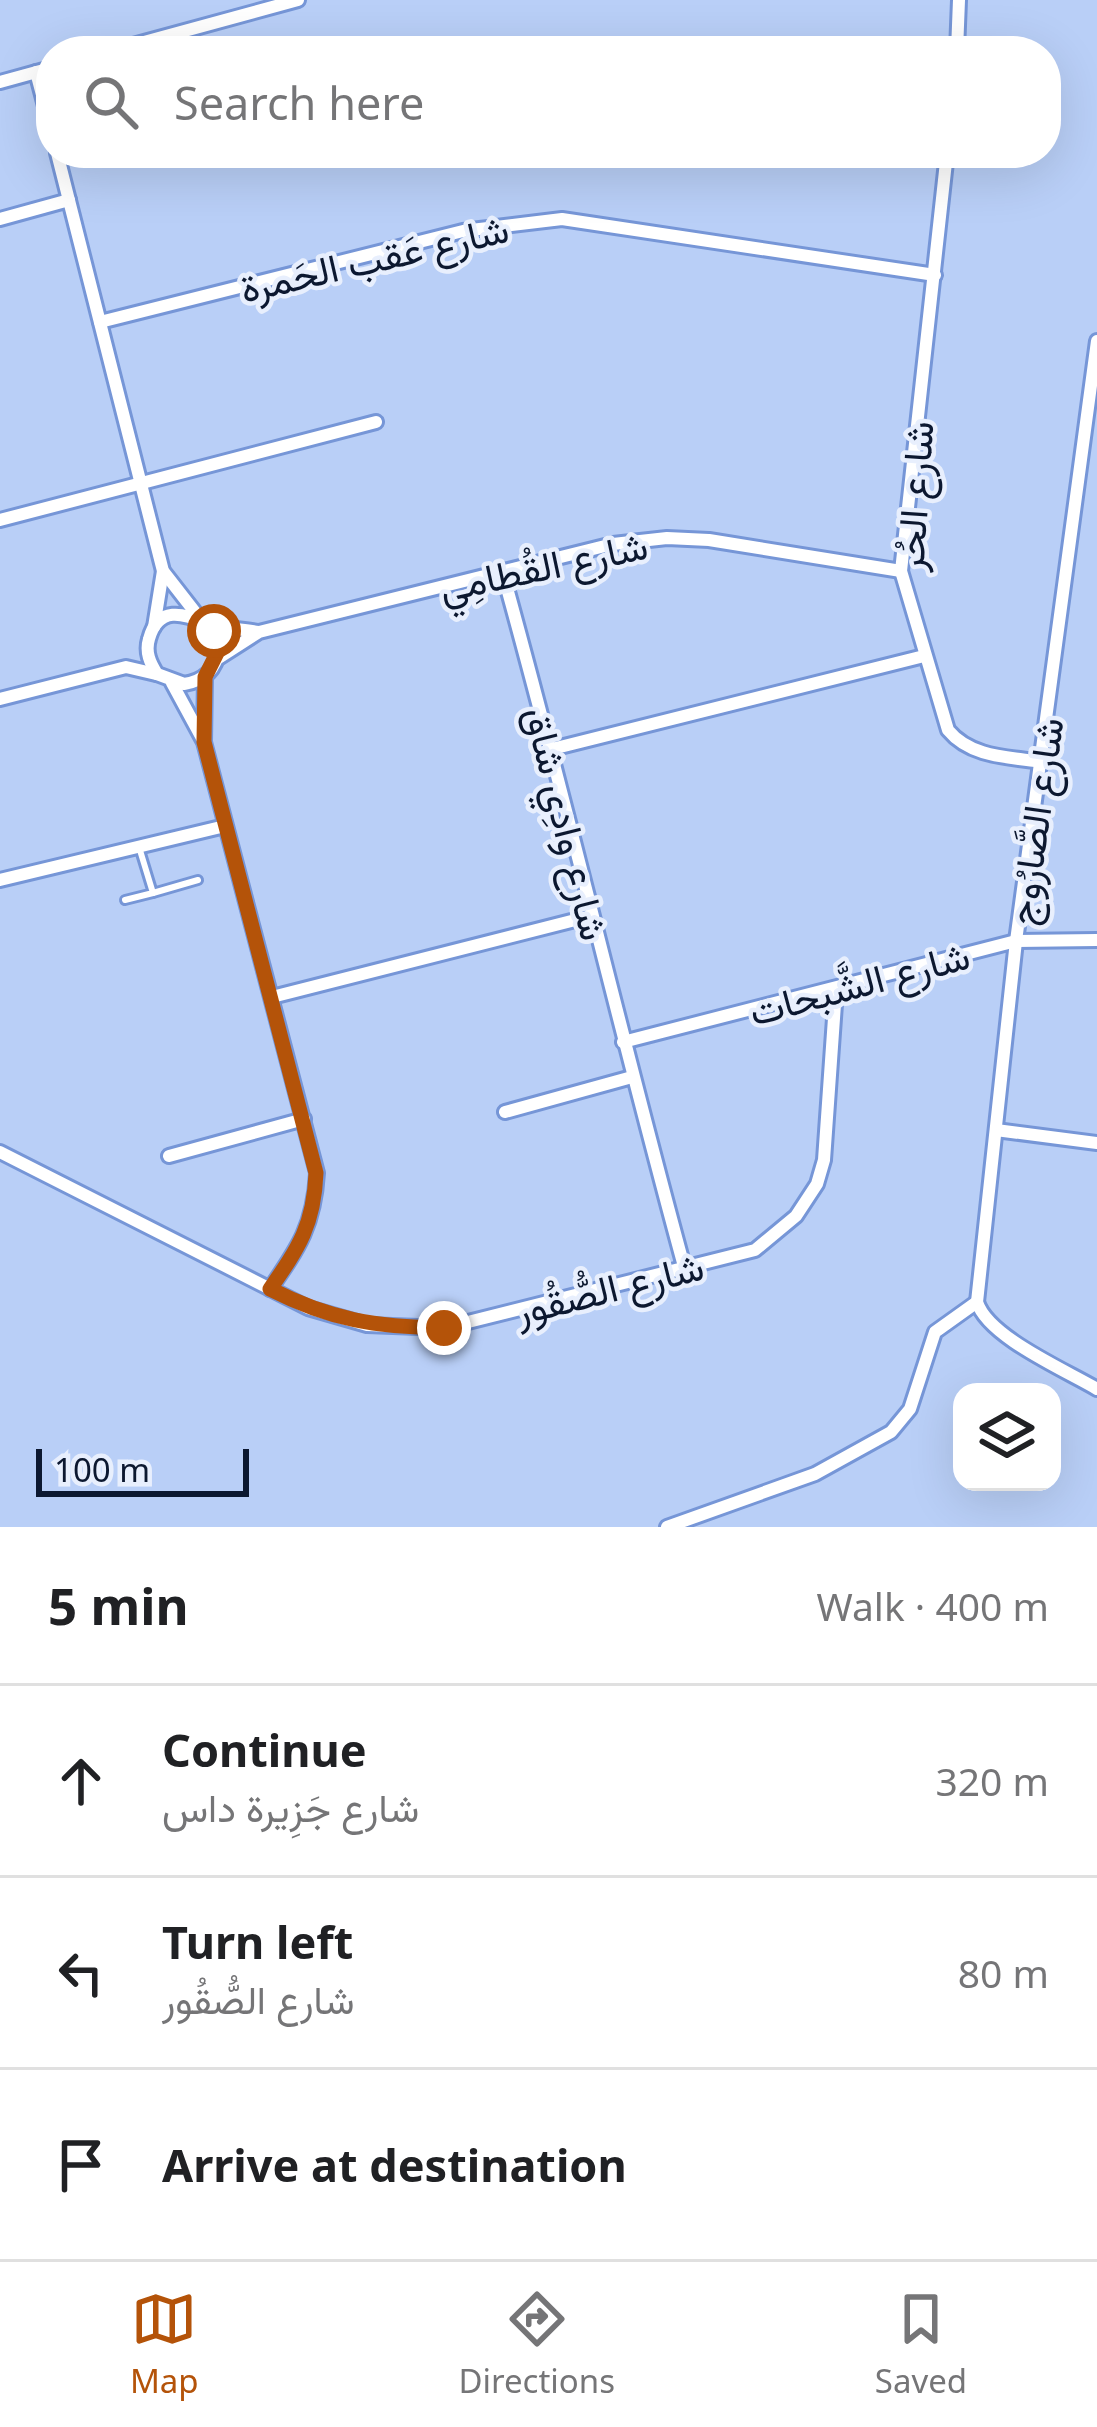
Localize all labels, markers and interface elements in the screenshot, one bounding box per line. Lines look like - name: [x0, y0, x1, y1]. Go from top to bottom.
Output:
- search box: [36, 36, 1061, 168]
- icon: search: [78, 69, 144, 135]
- text: Search here: [174, 72, 424, 133]
- street label: شارع عَقب الحَمرة: [234, 200, 514, 316]
- street label: شارع الحُر: [881, 419, 947, 574]
- street label: شارع القُطامِي: [434, 517, 653, 620]
- route start: [187, 604, 241, 658]
- street label: شارع وادِي شاق: [507, 701, 623, 947]
- street label: شارع الصَّارُوج: [993, 714, 1077, 928]
- street label: شارع الشَّبحات: [743, 927, 976, 1039]
- street label: شارع الصُّقُور: [508, 1238, 709, 1338]
- route end: [417, 1301, 471, 1355]
- map controls: [953, 1383, 1061, 1491]
- button: layers: [953, 1383, 1061, 1491]
- scale bar: [36, 1443, 249, 1496]
- text: 100 m: [54, 1447, 150, 1492]
- text: 5 min: [48, 1570, 189, 1640]
- text: Walk · 400 m: [816, 1579, 1049, 1632]
- text: Continue: [162, 1719, 367, 1780]
- icon: ahead: [48, 1748, 114, 1814]
- text: 320 m: [935, 1754, 1049, 1807]
- text: شارع جَزِيرة داس: [162, 1780, 419, 1833]
- text: Turn left: [162, 1911, 353, 1972]
- icon: left: [48, 1940, 114, 2006]
- text: 80 m: [958, 1946, 1049, 1999]
- text: شارع الصُّقُور: [162, 1972, 355, 2025]
- icon: arrive: [48, 2132, 114, 2198]
- text: Arrive at destination: [162, 2134, 627, 2195]
- tab: Map: [130, 2286, 199, 2403]
- tab: Directions: [458, 2286, 615, 2403]
- tab: Saved: [875, 2286, 967, 2403]

